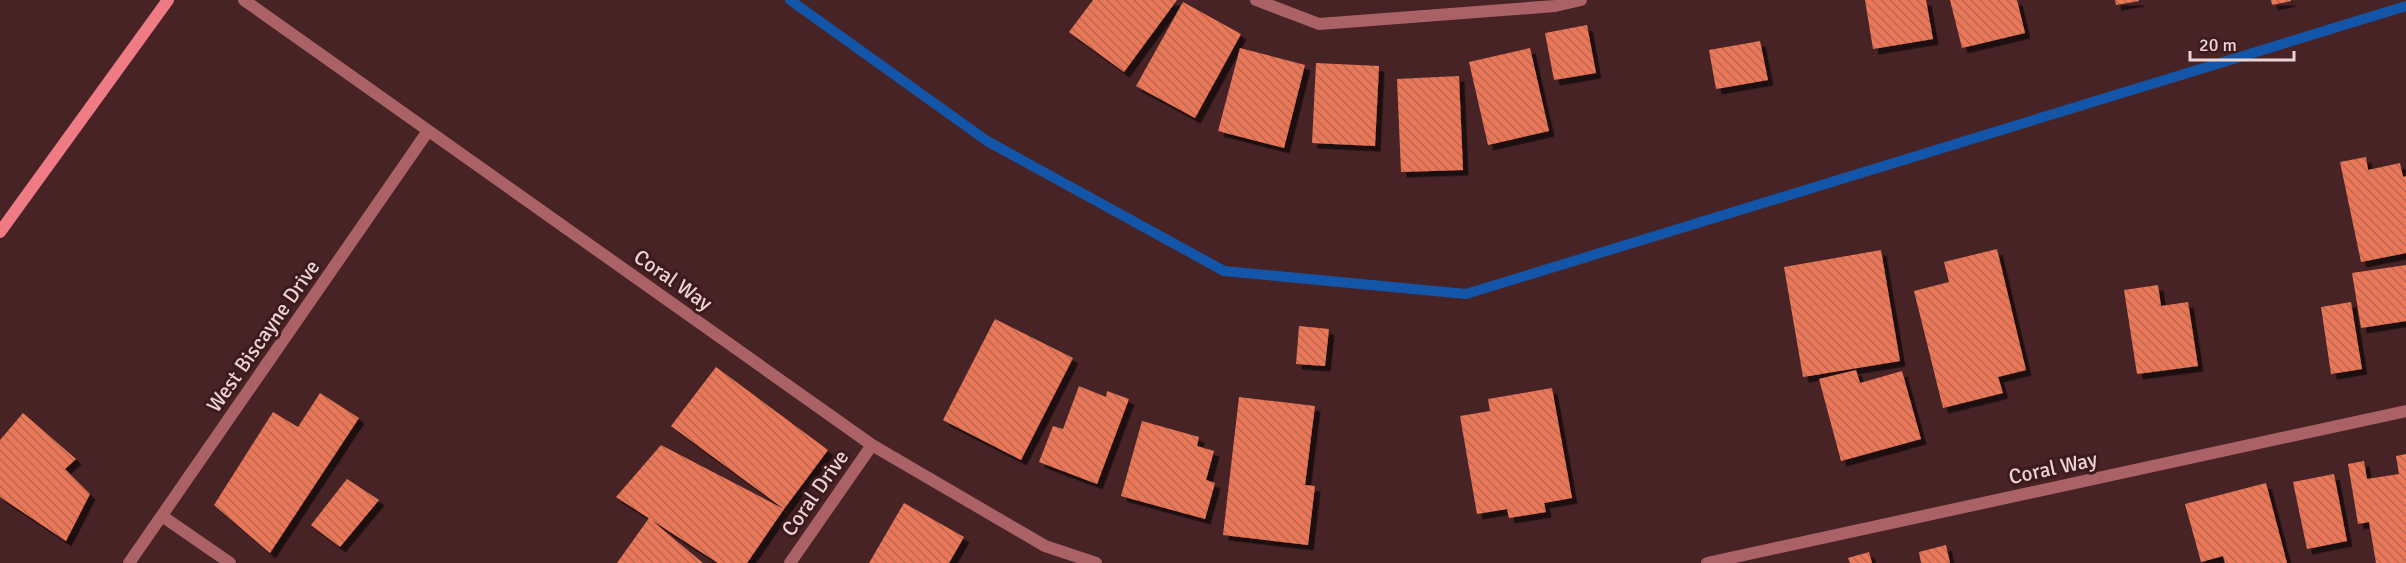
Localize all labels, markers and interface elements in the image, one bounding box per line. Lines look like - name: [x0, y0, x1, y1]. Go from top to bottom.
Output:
- scale bar: [2190, 24, 2294, 62]
- text: 20 m: [2199, 34, 2237, 56]
- street label: Coral Way: [629, 244, 717, 316]
- street label: West Biscayne Drive: [201, 255, 325, 417]
- street label: Coral Drive: [776, 445, 854, 541]
- street label: Coral Way: [2006, 446, 2100, 490]

